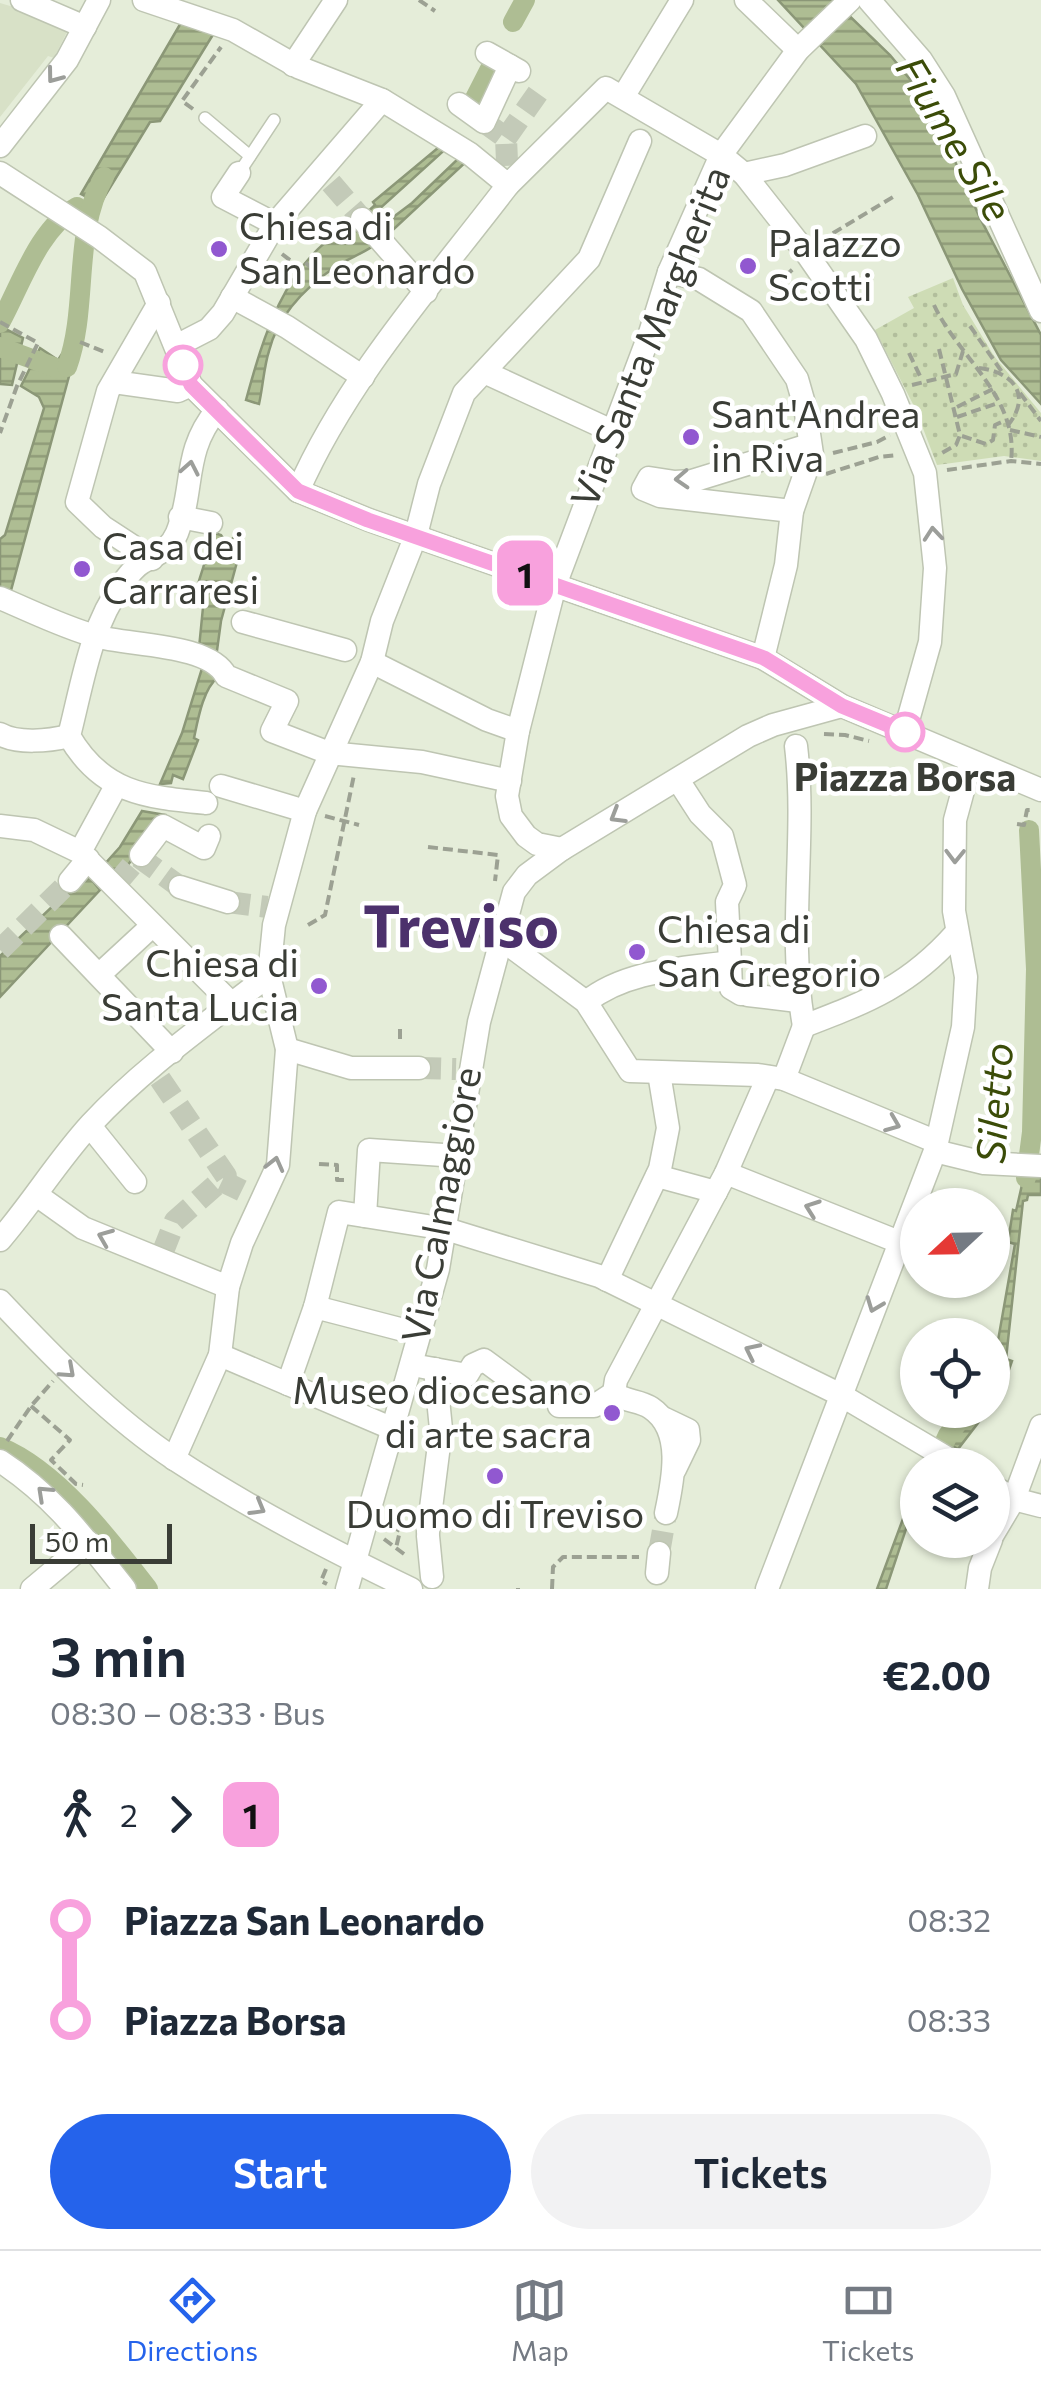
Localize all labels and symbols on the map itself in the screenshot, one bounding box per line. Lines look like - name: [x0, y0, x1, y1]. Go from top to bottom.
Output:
- water label: Fiume Sile: [888, 46, 1025, 229]
- one-way arrow: [49, 65, 66, 83]
- street label: Via Santa Margherita: [559, 159, 739, 513]
- place label: Chiesa di San Leonardo: [239, 201, 476, 292]
- place label: Palazzo Scotti: [768, 218, 902, 309]
- marker: Chiesa di San Leonardo: [208, 238, 230, 260]
- marker: Palazzo Scotti: [737, 255, 759, 277]
- unlabelled marker: [164, 346, 202, 384]
- place label: Sant'Andrea in Riva: [711, 389, 920, 480]
- marker: Sant'Andrea in Riva: [680, 426, 702, 448]
- one-way arrow: [179, 460, 200, 477]
- one-way arrow: [674, 468, 690, 489]
- place label: Casa dei Carraresi: [102, 521, 259, 612]
- one-way arrow: [922, 526, 944, 542]
- line badge: 1: [492, 540, 558, 606]
- marker: Casa dei Carraresi: [71, 558, 93, 580]
- marker: Piazza Borsa: [886, 713, 924, 751]
- place label: Piazza Borsa: [794, 752, 1016, 799]
- one-way arrow: [610, 804, 628, 823]
- one-way arrow: [944, 850, 966, 865]
- district label: Treviso: [363, 888, 559, 959]
- place label: Chiesa di San Gregorio: [657, 904, 881, 995]
- place label: Chiesa di Santa Lucia: [101, 938, 299, 1029]
- marker: Chiesa di San Gregorio: [626, 941, 648, 963]
- marker: Chiesa di Santa Lucia: [308, 975, 330, 997]
- water label: Siletto: [964, 1041, 1021, 1165]
- street label: Via Calmaggiore: [390, 1063, 489, 1346]
- one-way arrow: [883, 1112, 901, 1132]
- one-way arrow: [263, 1156, 284, 1173]
- north arrow: [900, 1188, 1010, 1298]
- one-way arrow: [805, 1199, 822, 1220]
- one-way arrow: [98, 1228, 115, 1248]
- one-way arrow: [865, 1296, 886, 1313]
- one-way arrow: [744, 1343, 762, 1363]
- one-way arrow: [56, 1359, 75, 1377]
- place label: Museo diocesano di arte sacra: [292, 1365, 592, 1456]
- marker: Museo diocesano di arte sacra: [601, 1402, 623, 1424]
- marker: Duomo di Treviso: [484, 1465, 506, 1487]
- one-way arrow: [38, 1487, 56, 1505]
- place label: Duomo di Treviso: [346, 1489, 644, 1536]
- one-way arrow: [247, 1496, 265, 1515]
- scale bar: [30, 1519, 172, 1564]

